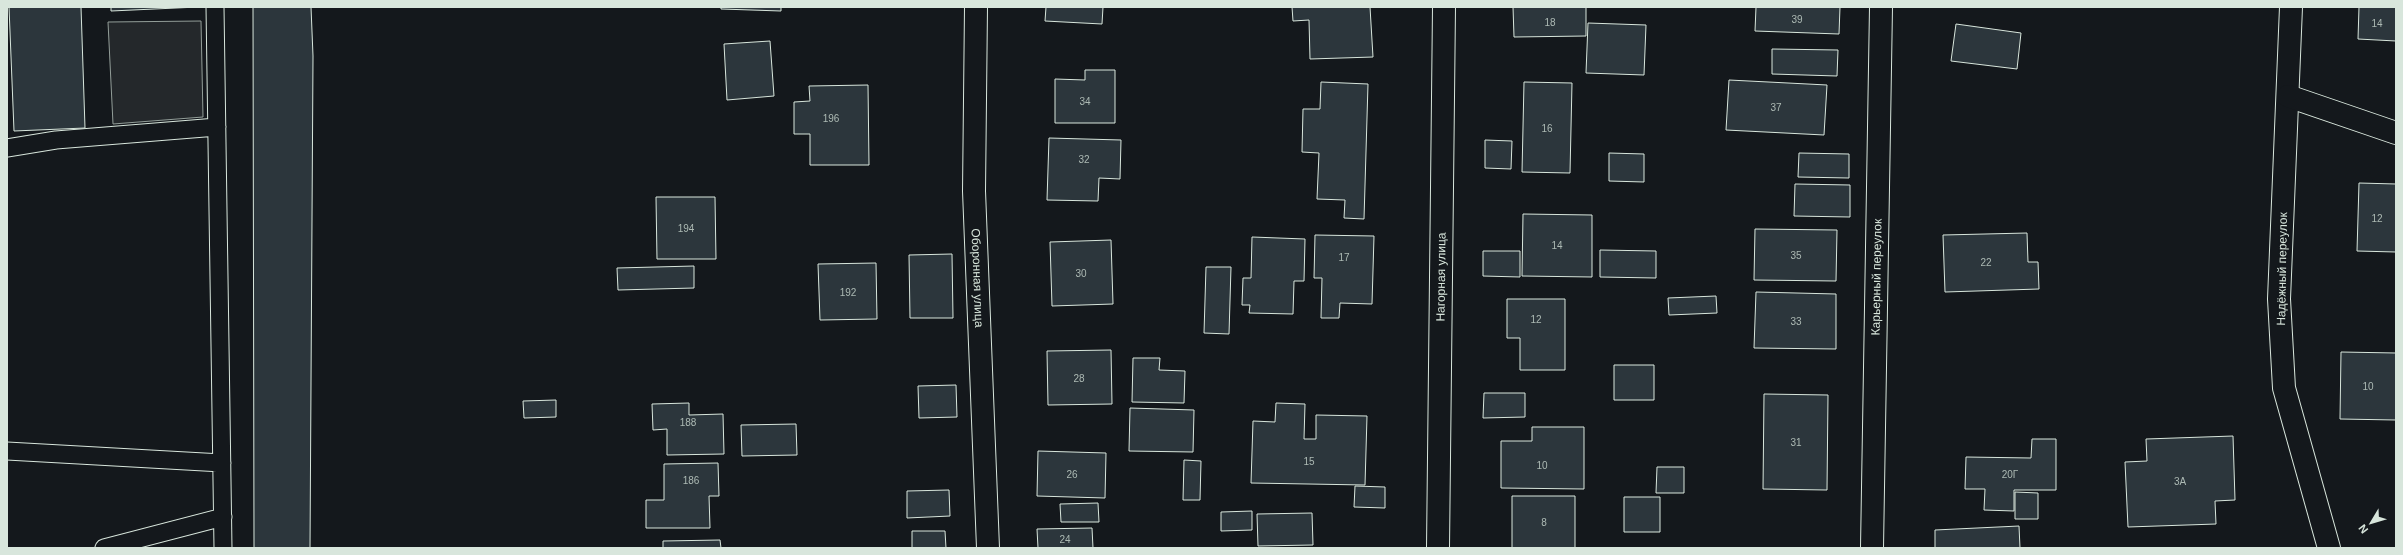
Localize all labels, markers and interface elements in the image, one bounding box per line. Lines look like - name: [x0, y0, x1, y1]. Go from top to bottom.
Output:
- house number: 39: [1791, 14, 1803, 25]
- house number: 18: [1544, 17, 1556, 28]
- house number: 14: [2371, 18, 2383, 29]
- house number: 34: [1079, 96, 1091, 107]
- house number: 37: [1770, 102, 1782, 113]
- house number: 196: [823, 113, 840, 124]
- house number: 16: [1541, 123, 1553, 134]
- house number: 32: [1078, 154, 1090, 165]
- street label: Надёжный переулок: [2274, 211, 2290, 326]
- house number: 12: [2371, 213, 2383, 224]
- street label: Карьерный переулок: [1869, 218, 1884, 335]
- house number: 194: [678, 223, 695, 234]
- street label: Оборонная улица: [968, 228, 986, 328]
- street label: Нагорная улица: [1434, 232, 1449, 322]
- house number: 14: [1551, 240, 1563, 251]
- house number: 35: [1790, 250, 1802, 261]
- house number: 17: [1338, 252, 1350, 263]
- house number: 22: [1980, 257, 1992, 268]
- house number: 30: [1075, 268, 1087, 279]
- house number: 192: [840, 287, 857, 298]
- house number: 12: [1530, 314, 1542, 325]
- house number: 33: [1790, 316, 1802, 327]
- house number: 28: [1073, 373, 1085, 384]
- house number: 10: [2362, 381, 2374, 392]
- house number: 188: [680, 417, 697, 428]
- house number: 31: [1790, 437, 1802, 448]
- house number: 15: [1303, 456, 1315, 467]
- house number: 10: [1536, 460, 1548, 471]
- house number: 26: [1066, 469, 1078, 480]
- house number: 20Г: [2002, 469, 2019, 480]
- house number: 186: [683, 475, 700, 486]
- house number: 3А: [2174, 476, 2186, 487]
- north arrow: [2351, 503, 2391, 543]
- house number: 8: [1541, 517, 1547, 528]
- text: N: [2356, 522, 2370, 536]
- house number: 24: [1059, 534, 1071, 545]

